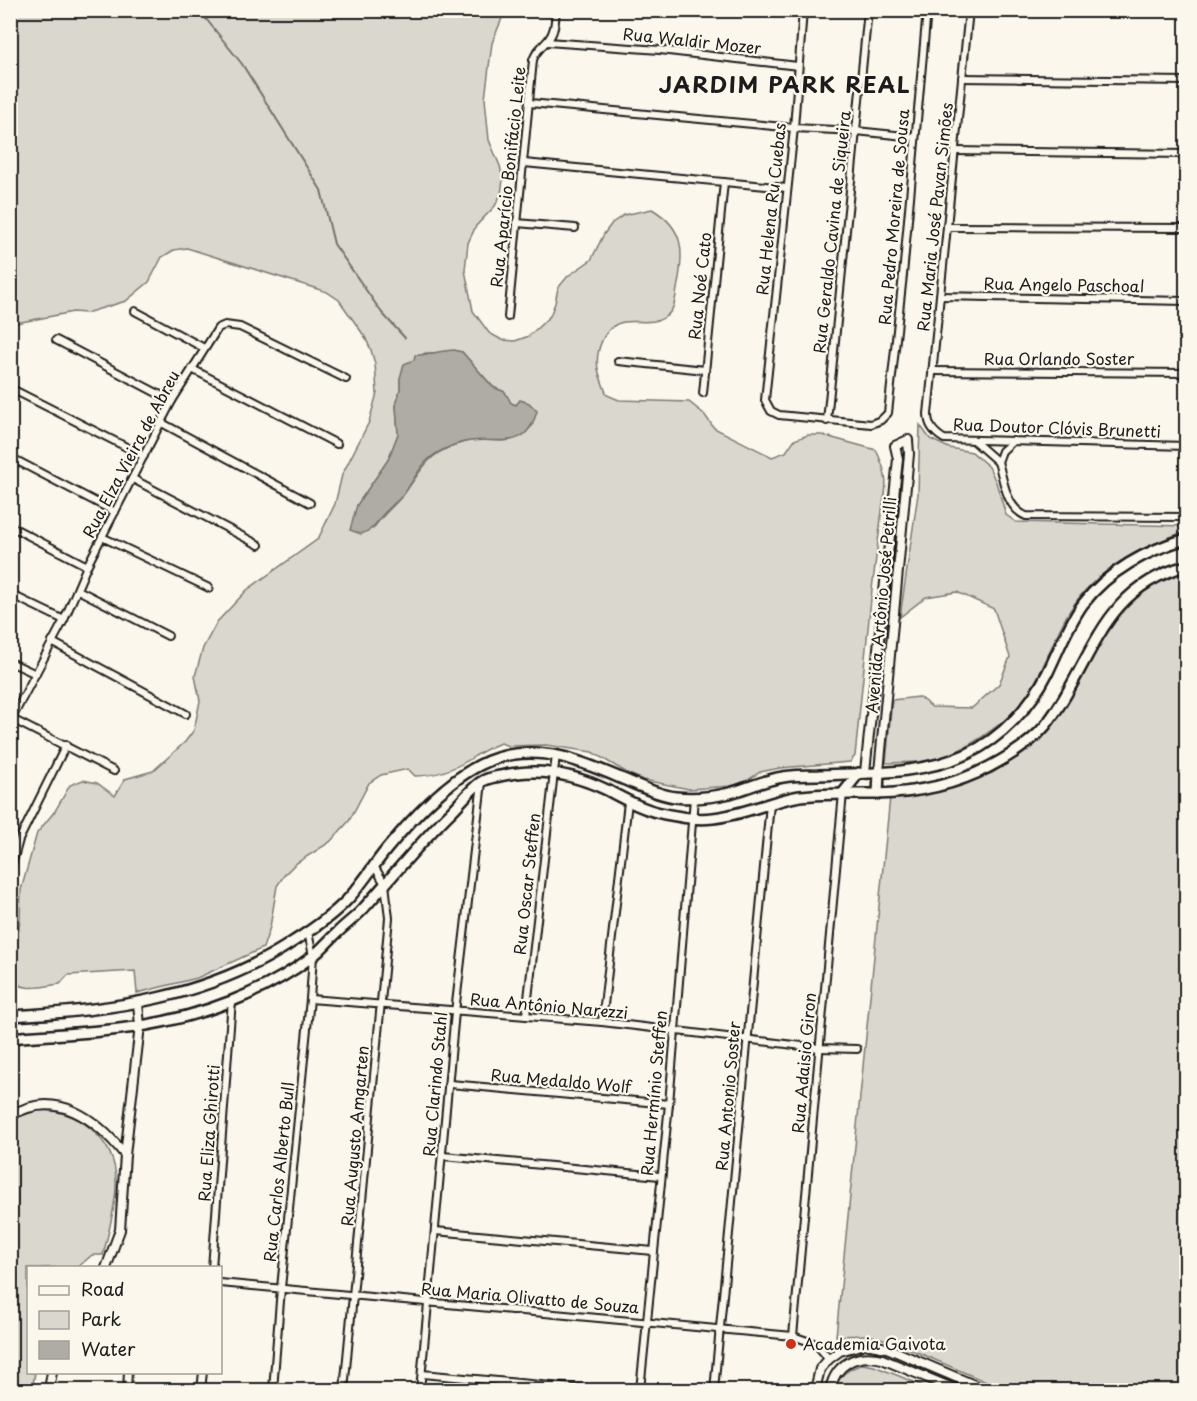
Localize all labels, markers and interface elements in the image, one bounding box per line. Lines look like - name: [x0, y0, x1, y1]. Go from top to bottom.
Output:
- street label: Rua Waldir Mozer: [622, 21, 763, 59]
- street label: Rua Aparício Bonifácio Leite: [483, 65, 531, 288]
- district label: JARDIM PARK REAL: [659, 67, 911, 100]
- street label: Rua Maria José Pavan Simões: [910, 101, 958, 332]
- street label: Rua Pedro Moreira de Sousa: [872, 108, 914, 326]
- street label: Rua Geraldo Cavina de Siqueira: [806, 109, 856, 355]
- street label: Rua Helena Ru Cuebas: [749, 122, 791, 296]
- street label: Rua Noé Cato: [681, 231, 717, 341]
- street label: Rua Angelo Paschoal: [983, 271, 1145, 297]
- street label: Rua Orlando Soster: [984, 346, 1135, 370]
- street label: Rua Elza Vieira de Abreu: [76, 365, 185, 542]
- street label: Rua Doutor Clóvis Brunetti: [953, 411, 1161, 443]
- street label: Avenida Artônio José Petrilli: [859, 496, 901, 714]
- street label: Rua Oscar Steffen: [507, 812, 545, 956]
- street label: Rua Antônio Narezzi: [469, 986, 629, 1024]
- street label: Rua Adaisio Giron: [785, 992, 821, 1134]
- street label: Rua Hermínio Steffen: [634, 1009, 672, 1177]
- street label: Rua Clarindo Stahl: [416, 1010, 452, 1157]
- street label: Rua Antonio Soster: [709, 1020, 746, 1172]
- street label: Rua Augusto Amgarten: [334, 1045, 374, 1227]
- street label: Rua Medaldo Wolf: [490, 1062, 634, 1098]
- street label: Rua Eliza Ghirotti: [191, 1064, 225, 1202]
- street label: Rua Carlos Alberto Bull: [257, 1081, 299, 1263]
- legend: [27, 1266, 222, 1374]
- text: Road: [81, 1275, 125, 1302]
- street label: Rua Maria Olivatto de Souza: [420, 1276, 640, 1319]
- text: Park: [81, 1305, 121, 1332]
- place label: Academia Gaivota: [803, 1331, 946, 1355]
- text: Water: [81, 1335, 136, 1362]
- marker: Academia Gaivota: [784, 1337, 798, 1351]

